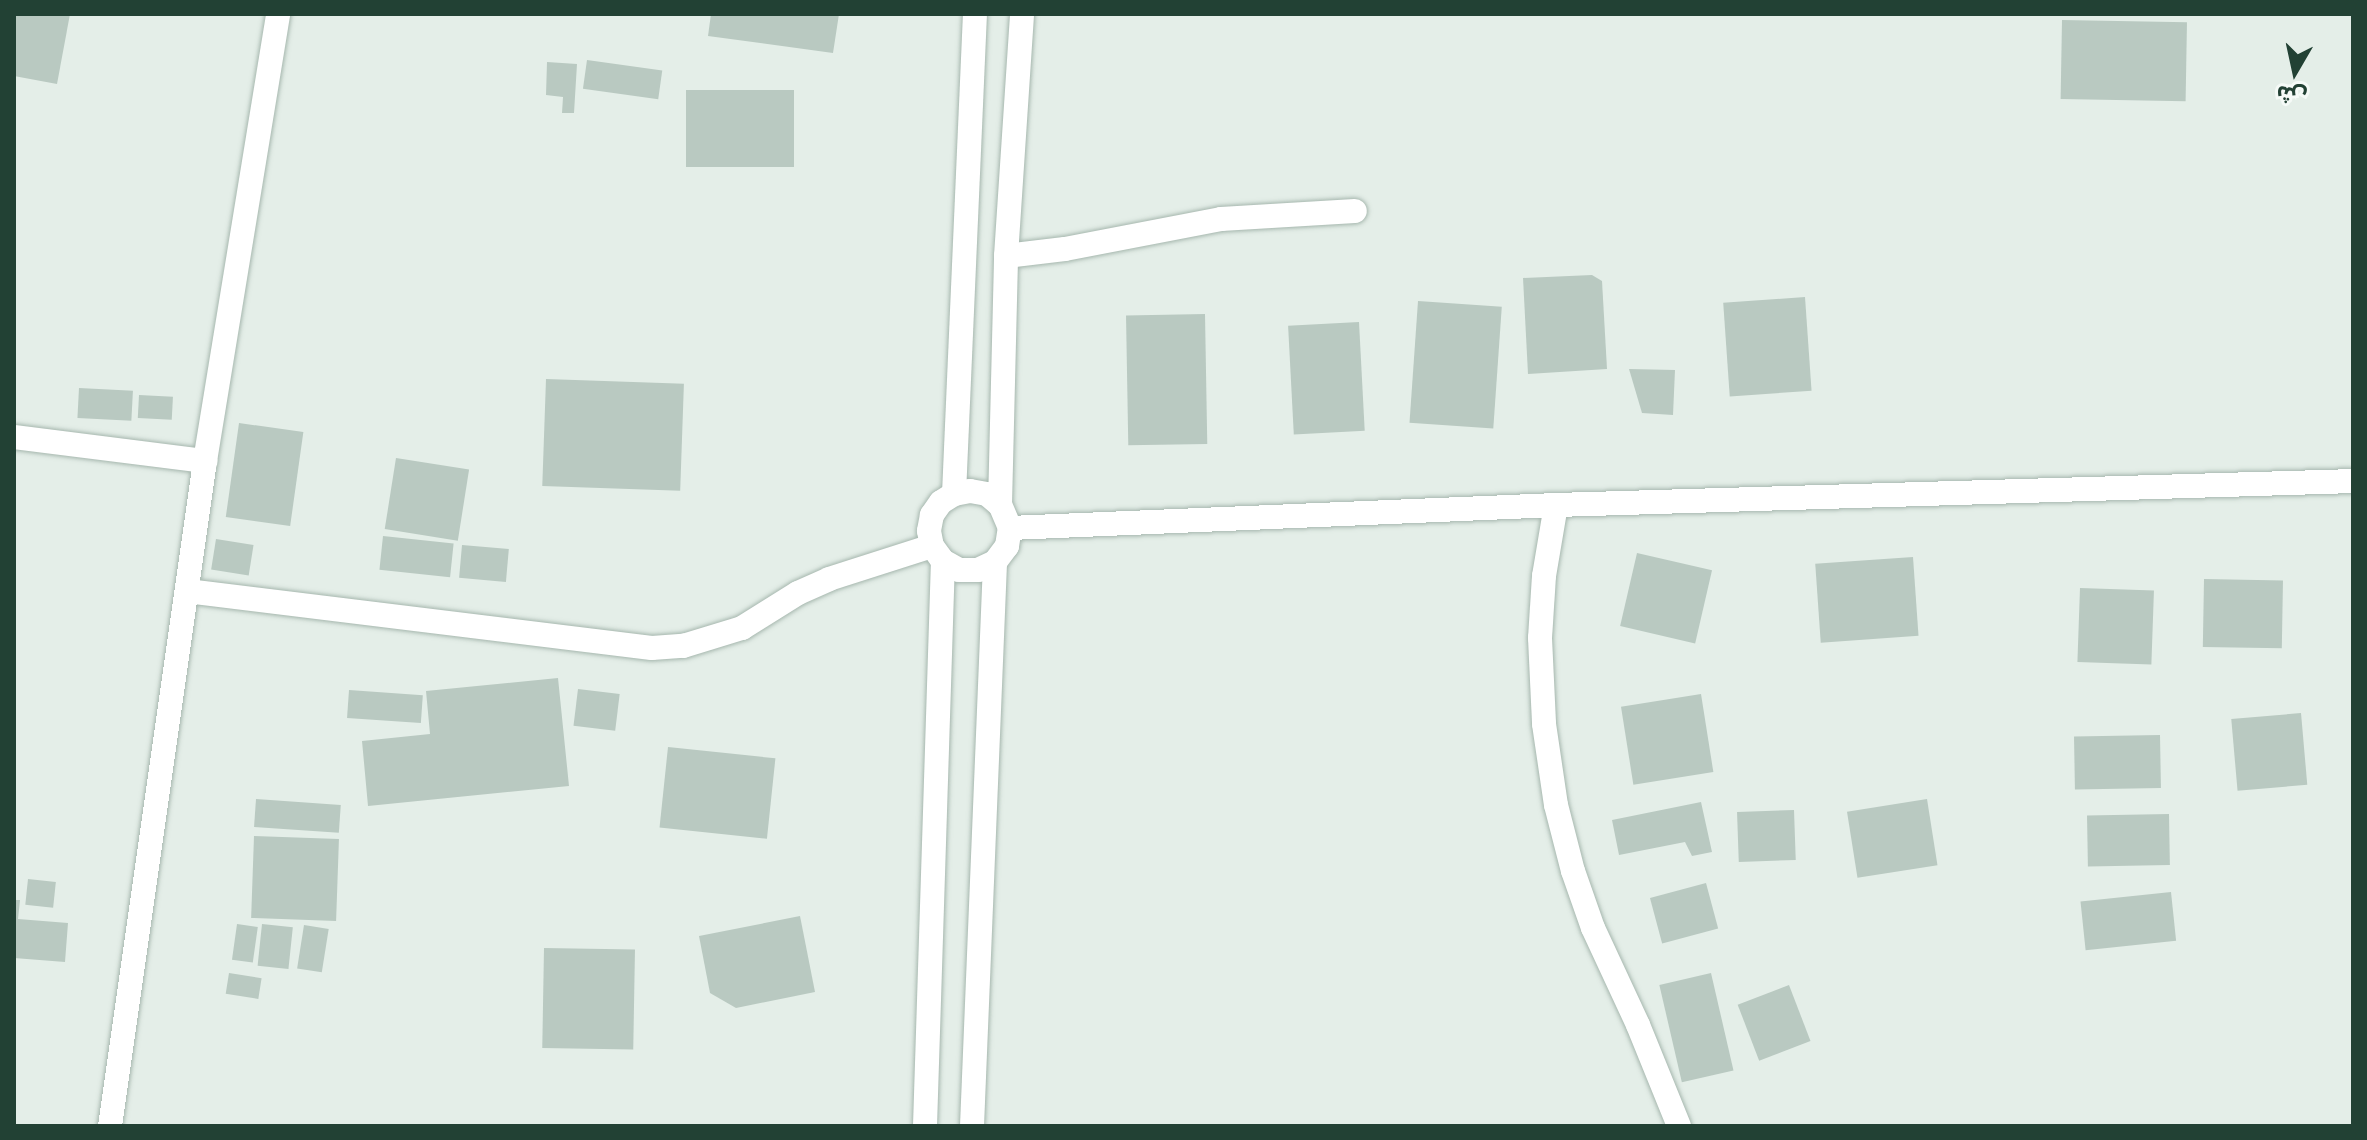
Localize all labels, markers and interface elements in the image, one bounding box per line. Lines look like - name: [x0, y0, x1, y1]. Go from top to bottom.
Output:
- north arrow: [2255, 32, 2335, 112]
- text: ش: [2274, 78, 2309, 114]

